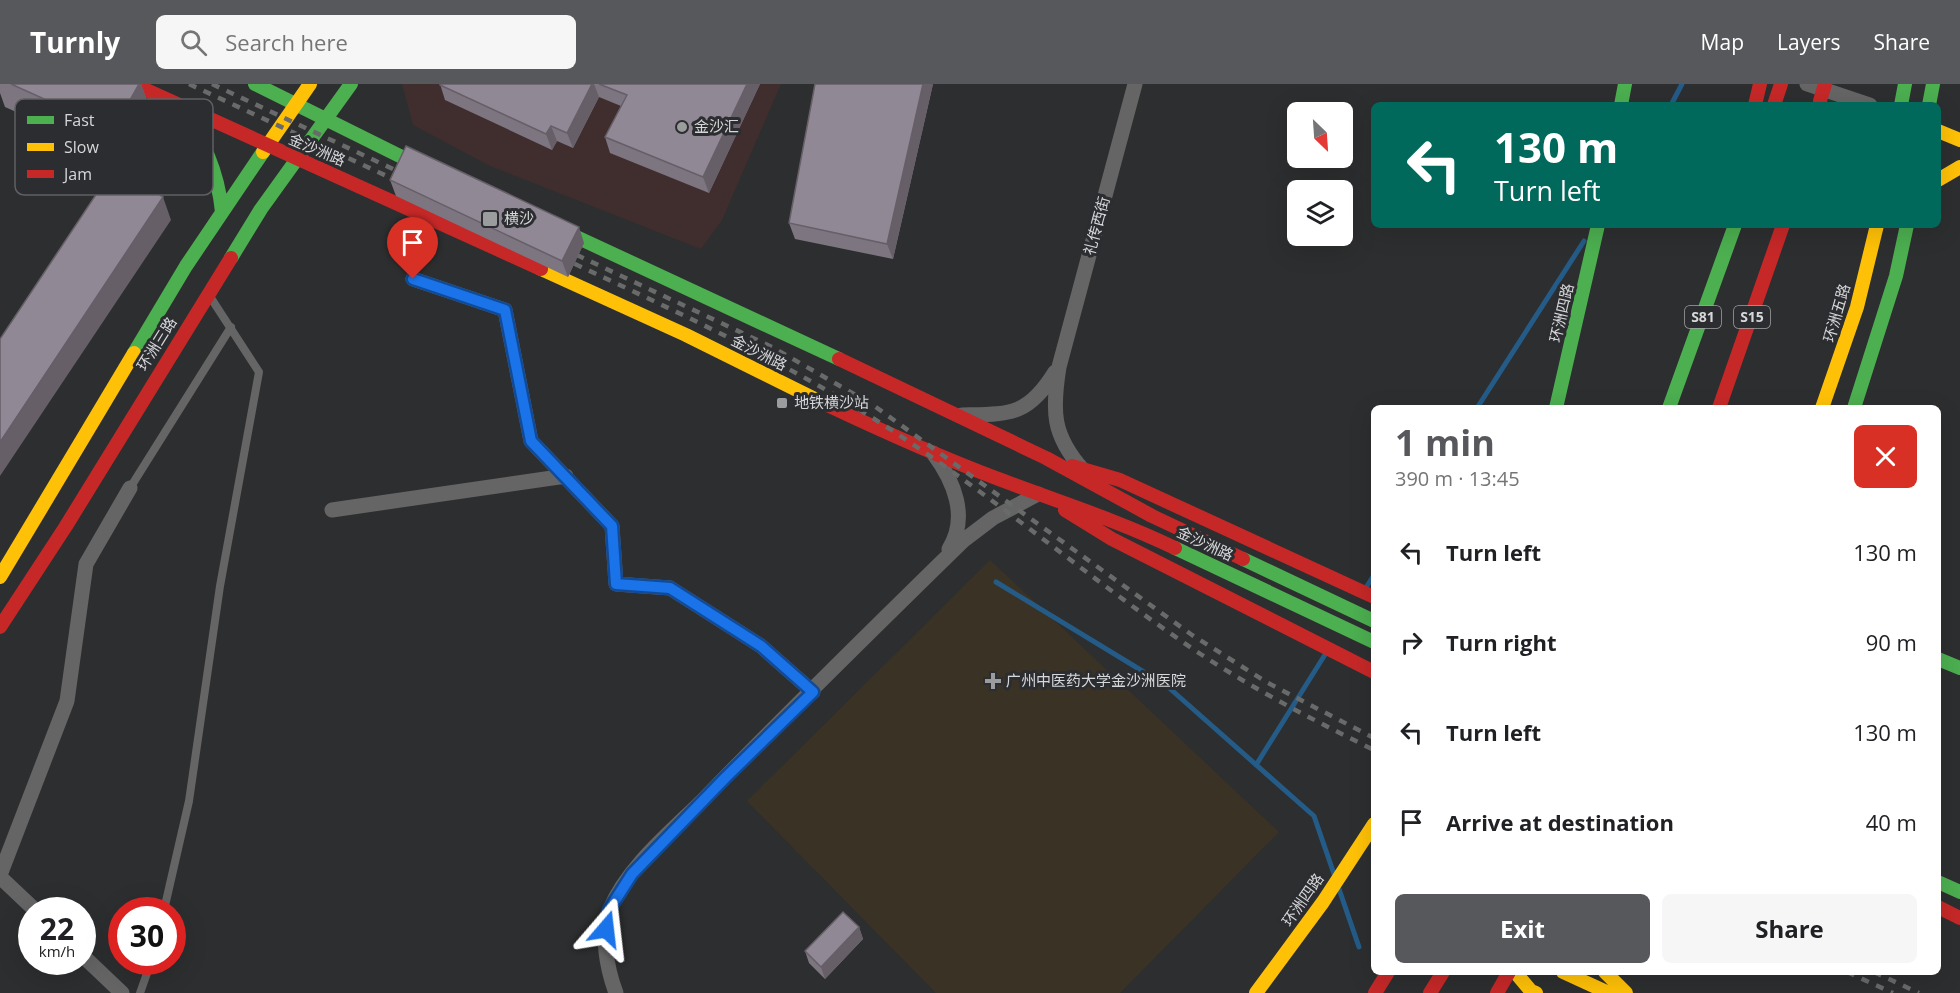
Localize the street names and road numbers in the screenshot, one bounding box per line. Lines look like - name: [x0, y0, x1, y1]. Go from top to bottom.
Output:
- street label: 金沙洲路: [286, 128, 349, 170]
- street label: 礼传西街: [1079, 194, 1113, 257]
- street label: 环洲四路: [1545, 281, 1578, 344]
- street label: 环洲五路: [1818, 281, 1854, 344]
- road number: S81: [1685, 306, 1721, 328]
- road number: S15: [1734, 306, 1770, 328]
- street label: 环洲三路: [132, 313, 181, 374]
- street label: 金沙洲路: [728, 330, 791, 375]
- street label: 金沙洲路: [1174, 521, 1237, 565]
- street label: 环洲四路: [1277, 869, 1328, 930]

